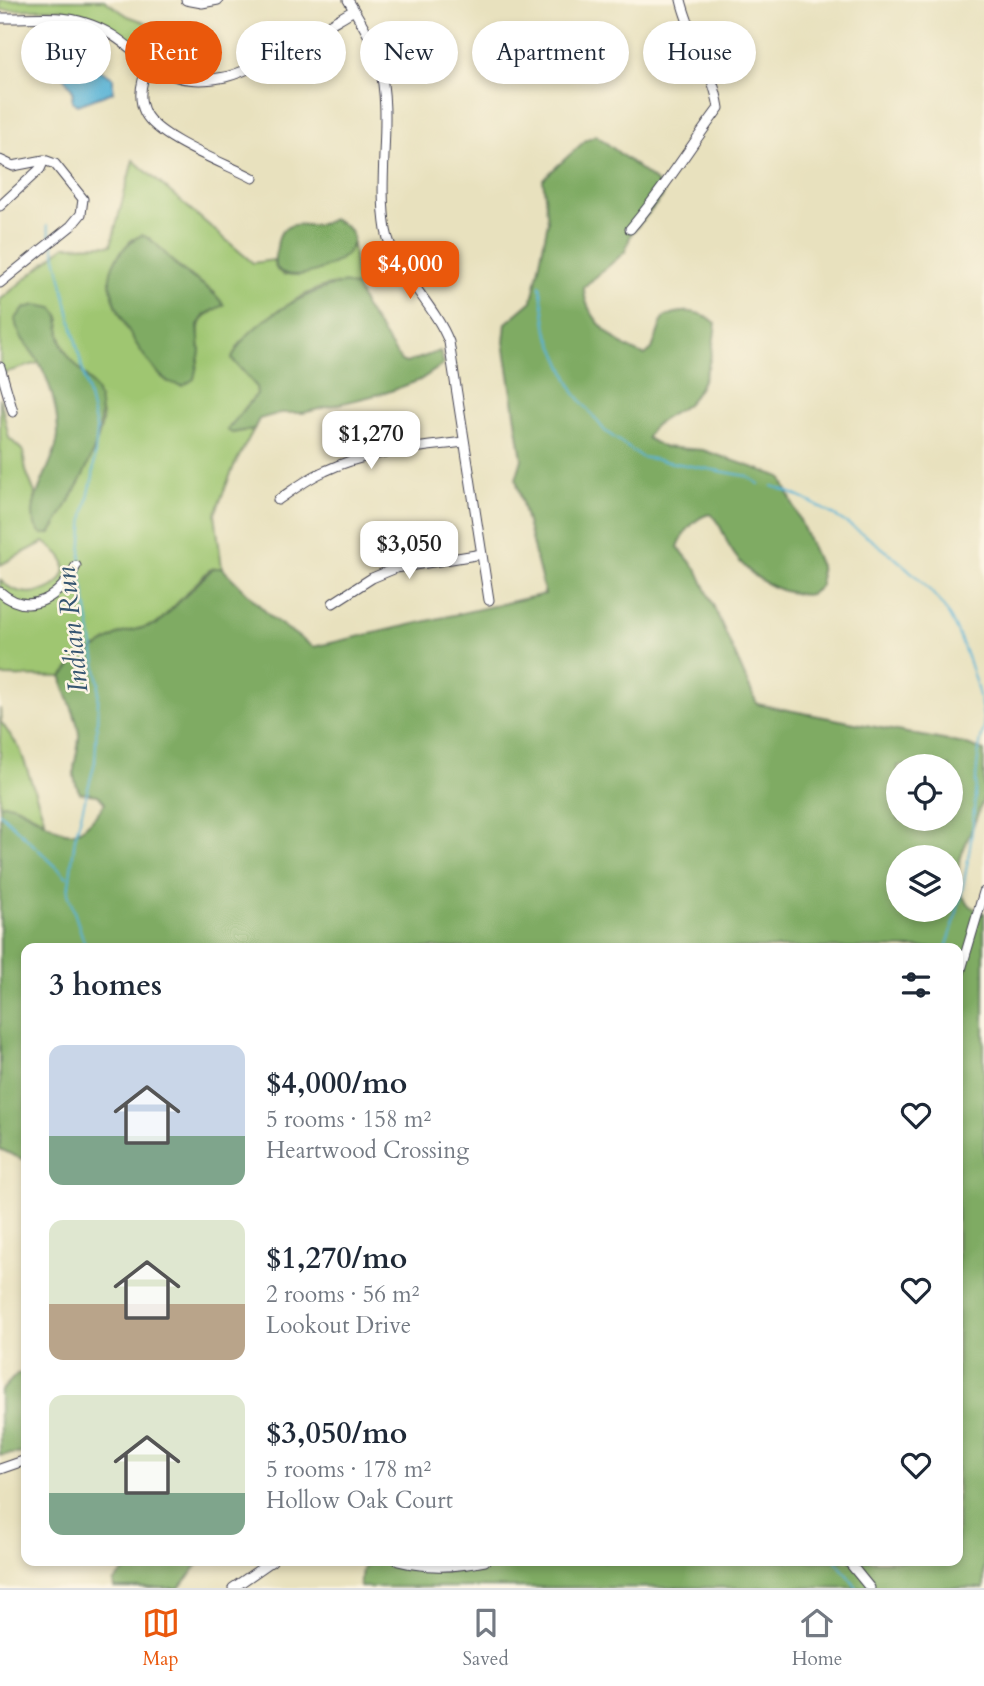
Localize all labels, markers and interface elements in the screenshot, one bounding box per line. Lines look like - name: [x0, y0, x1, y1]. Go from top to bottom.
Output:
- chip: Buy: [21, 21, 111, 84]
- chip: Rent: [125, 21, 222, 84]
- chip: Filters: [236, 21, 346, 84]
- chip: New: [360, 21, 458, 84]
- chip: Apartment: [472, 21, 629, 84]
- chip: House: [643, 21, 756, 84]
- pin: $4,000: [353, 242, 467, 301]
- text: $4,000: [377, 248, 443, 279]
- pin: $1,270: [314, 412, 428, 471]
- text: $1,270: [338, 418, 404, 449]
- pin: $3,050: [352, 522, 466, 581]
- text: $3,050: [376, 528, 442, 559]
- water label: Indian Run: [46, 565, 97, 695]
- map controls: [886, 754, 963, 922]
- button: locate: [886, 754, 963, 831]
- button: layers: [886, 845, 963, 922]
- text: 3 homes: [49, 965, 162, 1006]
- icon: filters: [897, 966, 935, 1004]
- text: $4,000/mo: [266, 1063, 407, 1104]
- icon: home: [105, 1073, 189, 1157]
- icon: heart: [897, 1096, 935, 1134]
- text: 5 rooms · 158 m²: [266, 1104, 431, 1135]
- text: Heartwood Crossing: [266, 1135, 469, 1166]
- text: $1,270/mo: [266, 1238, 407, 1279]
- icon: home: [105, 1248, 189, 1332]
- icon: heart: [897, 1271, 935, 1309]
- text: 2 rooms · 56 m²: [266, 1279, 419, 1310]
- text: Lookout Drive: [266, 1310, 411, 1341]
- text: $3,050/mo: [266, 1413, 407, 1454]
- icon: home: [105, 1423, 189, 1507]
- icon: heart: [897, 1446, 935, 1484]
- text: 5 rooms · 178 m²: [266, 1454, 431, 1485]
- text: Hollow Oak Court: [266, 1485, 453, 1516]
- tab: Map: [142, 1604, 180, 1672]
- tab: Saved: [463, 1604, 509, 1672]
- tab: Home: [792, 1604, 842, 1672]

